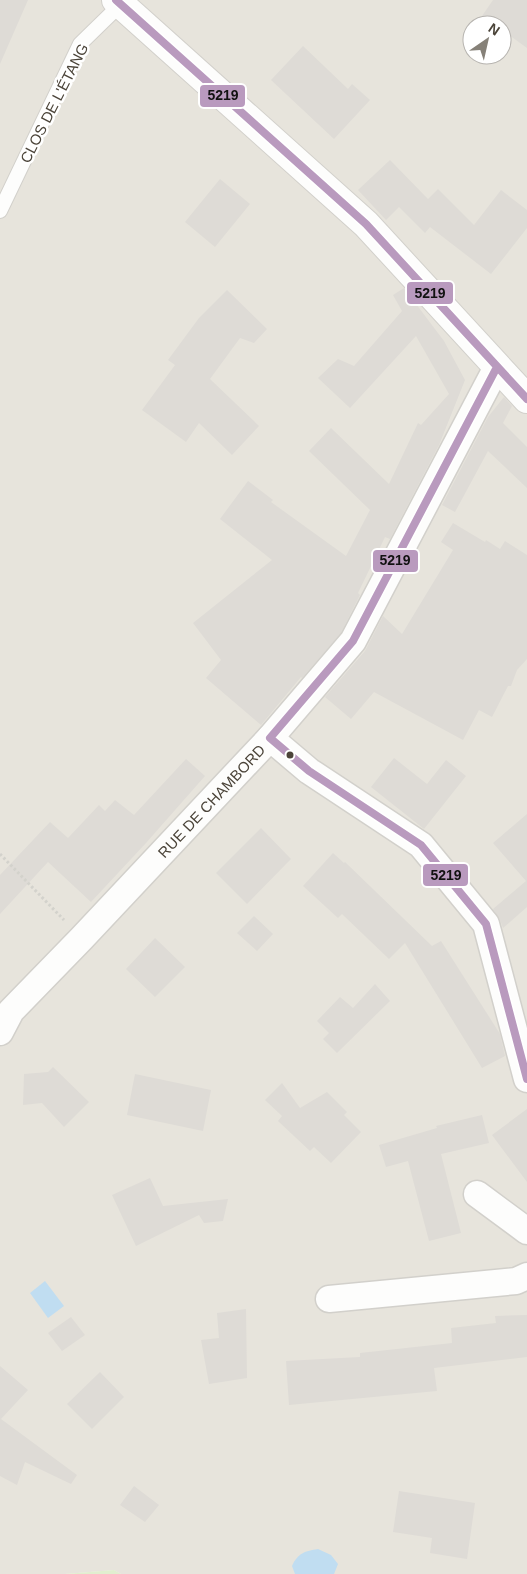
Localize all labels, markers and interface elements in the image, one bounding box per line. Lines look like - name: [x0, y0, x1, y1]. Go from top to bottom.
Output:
- north arrow: [462, 15, 512, 65]
- text: N: [486, 20, 503, 39]
- street label: CLOS DE L'ÉTANG: [17, 40, 91, 166]
- line badge: 5219: [199, 84, 246, 108]
- text: 5219: [207, 87, 239, 103]
- line badge: 5219: [406, 281, 454, 305]
- text: 5219: [414, 285, 446, 301]
- line badge: 5219: [372, 549, 419, 573]
- text: 5219: [379, 552, 411, 568]
- street label: RUE DE CHAMBORD: [154, 741, 268, 861]
- unlabelled marker: [285, 750, 295, 760]
- line badge: 5219: [422, 863, 469, 887]
- text: 5219: [430, 867, 462, 883]

